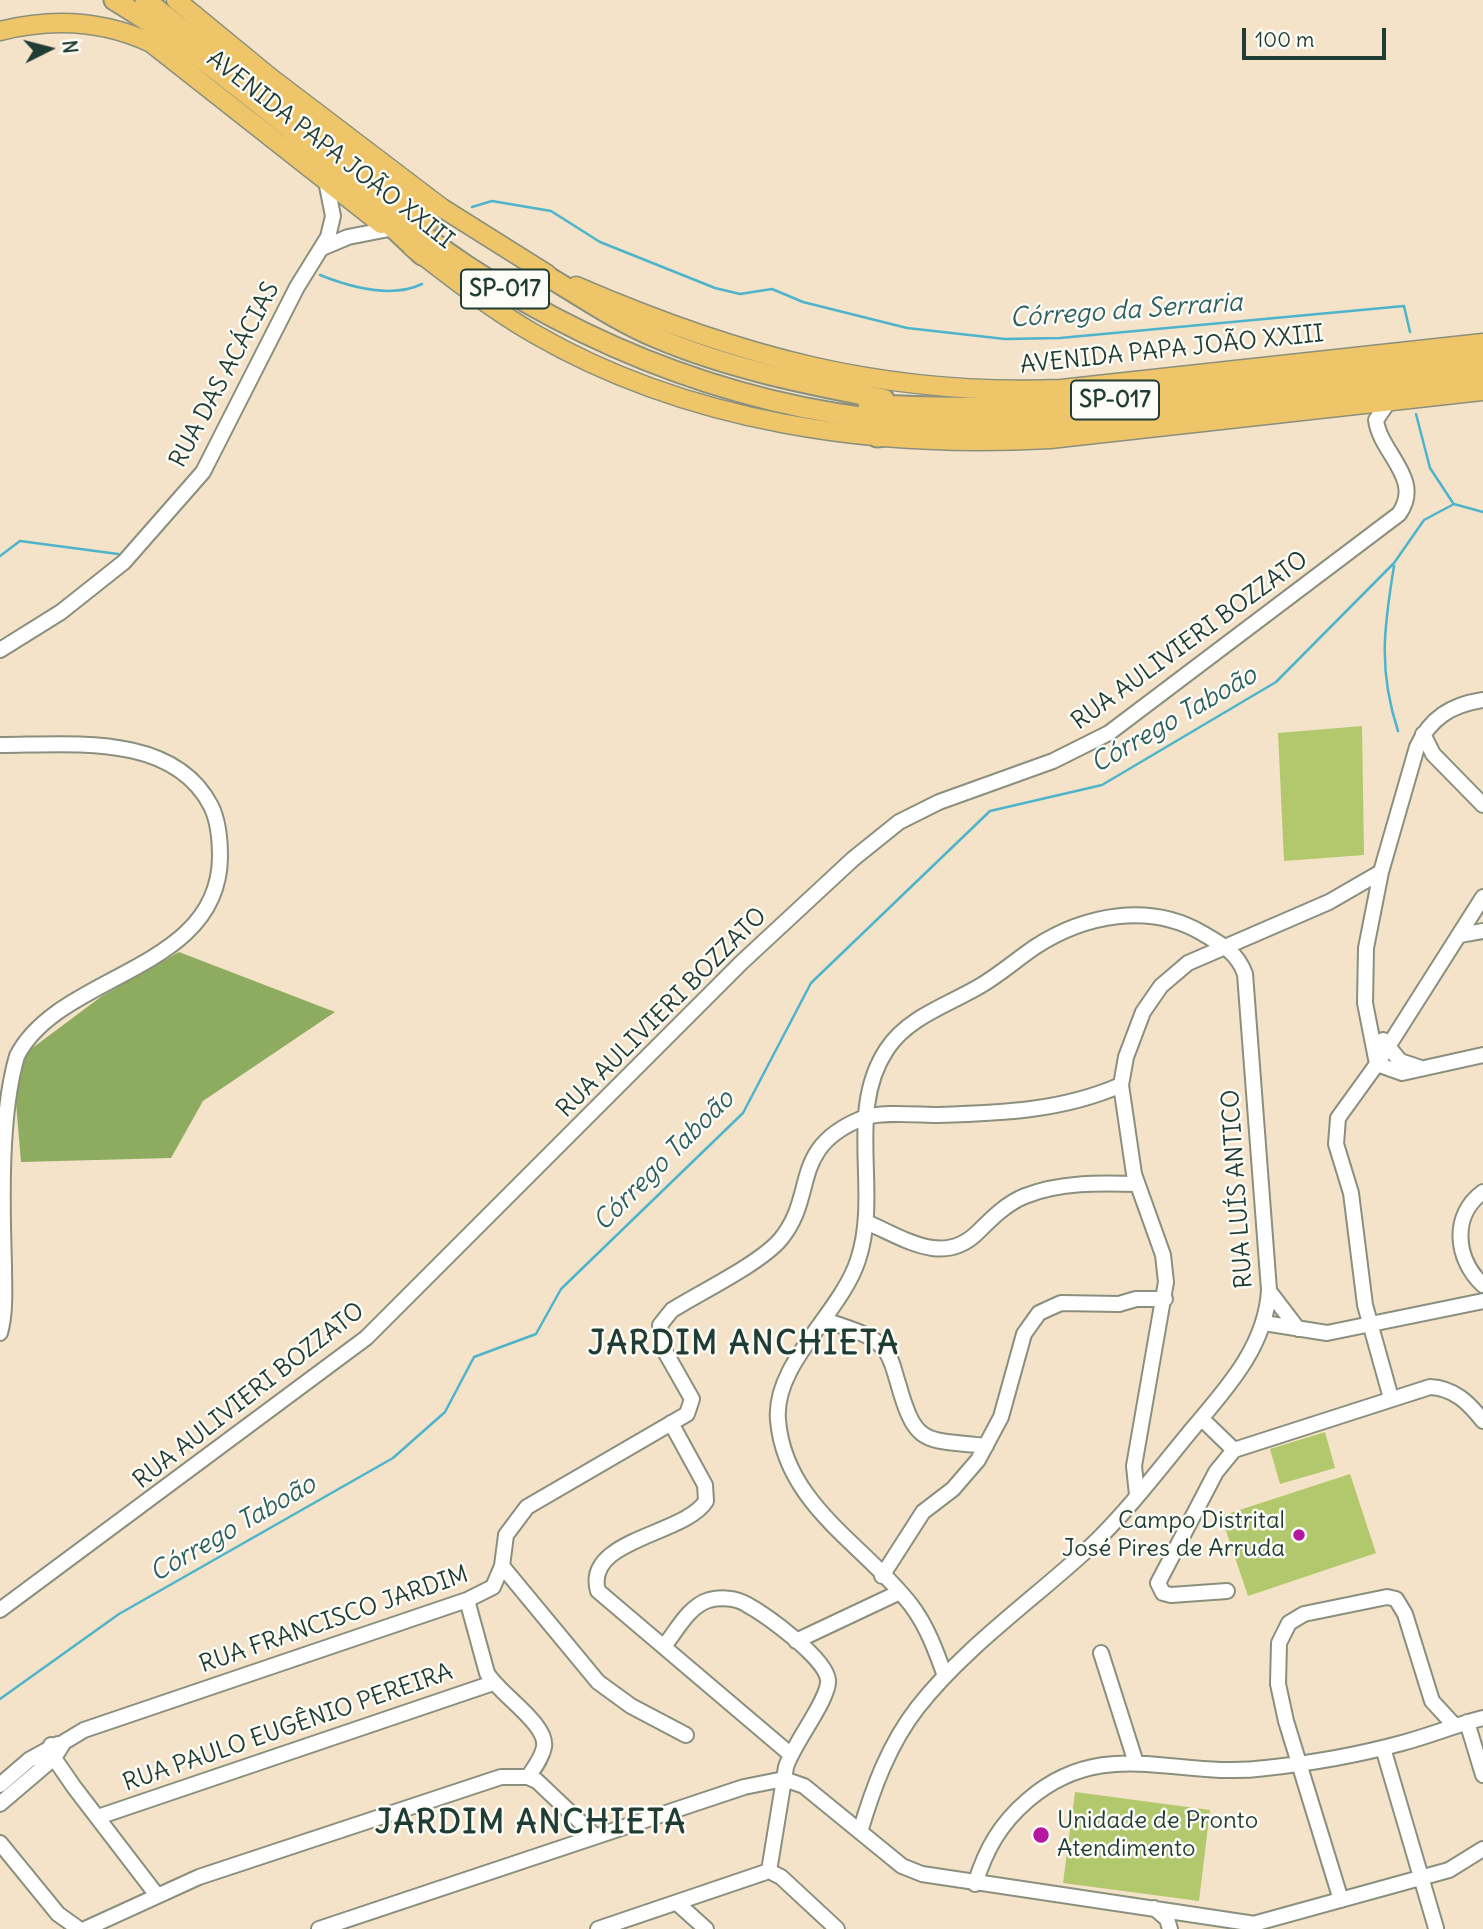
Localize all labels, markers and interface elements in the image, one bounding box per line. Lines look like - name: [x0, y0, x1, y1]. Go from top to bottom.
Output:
- north arrow: [14, 14, 84, 84]
- scale bar: [1245, 14, 1388, 58]
- text: 100 m: [1255, 26, 1314, 53]
- text: N: [57, 39, 83, 55]
- street label: AVENIDA PAPA JOÃO XXIII: [201, 45, 459, 255]
- road number: SP-017: [461, 270, 549, 308]
- street label: RUA DAS ACÁCIAS: [164, 277, 286, 473]
- water label: Córrego da Serraria: [1009, 287, 1243, 335]
- street label: AVENIDA PAPA JOÃO XXIII: [1019, 320, 1325, 380]
- road number: SP-017: [1071, 380, 1159, 420]
- street label: RUA AULIVIERI BOZZATO: [1066, 546, 1314, 736]
- water label: Córrego Taboão: [1086, 660, 1262, 780]
- street label: RUA AULIVIERI BOZZATO: [551, 902, 773, 1124]
- water label: Córrego Taboão: [587, 1084, 741, 1238]
- street label: RUA LUÍS ANTICO: [1217, 1088, 1259, 1290]
- street label: RUA AULIVIERI BOZZATO: [128, 1297, 370, 1495]
- district label: JARDIM ANCHIETA: [590, 1326, 898, 1364]
- water label: Córrego Taboão: [145, 1469, 321, 1589]
- place label: Campo Distrital José Pires de Arruda: [1062, 1507, 1285, 1563]
- marker: Campo Distrital José Pires de Arruda: [1291, 1527, 1307, 1543]
- street label: RUA FRANCISCO JARDIM: [196, 1560, 472, 1680]
- street label: RUA PAULO EUGÊNIO PEREIRA: [119, 1658, 457, 1798]
- district label: JARDIM ANCHIETA: [377, 1805, 685, 1843]
- place label: Unidade de Pronto Atendimento: [1057, 1807, 1258, 1863]
- marker: Unidade de Pronto Atendimento: [1031, 1825, 1051, 1845]

